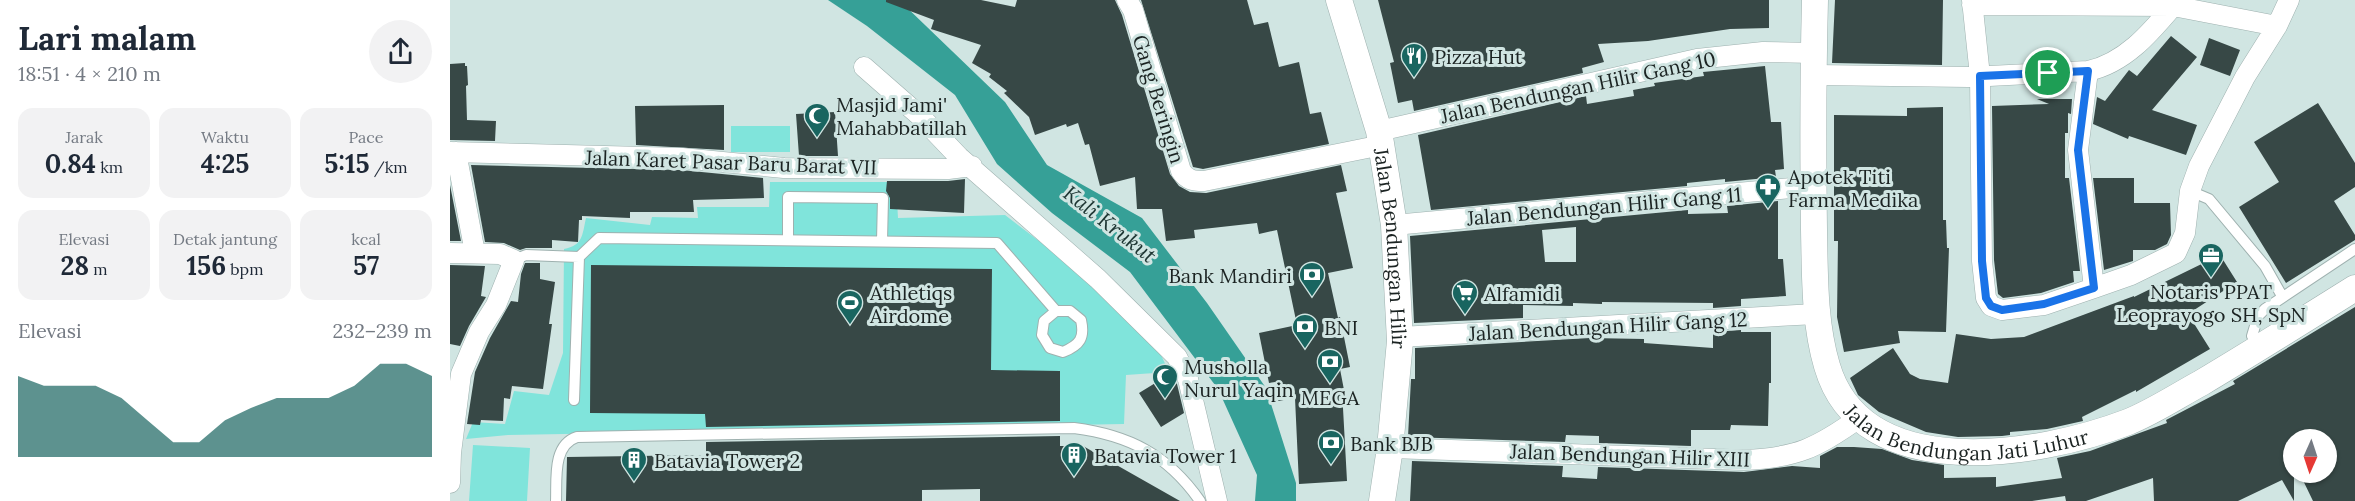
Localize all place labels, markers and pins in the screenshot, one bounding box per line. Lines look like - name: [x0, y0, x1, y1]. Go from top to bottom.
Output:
- restaurant icon: Pizza Hut: [1399, 41, 1429, 79]
- place label: Pizza Hut: [1434, 44, 1523, 69]
- pin: [2022, 47, 2073, 98]
- place label: Masjid Jami' Mahabbatillah: [836, 92, 967, 140]
- mosque icon: Masjid Jami' Mahabbatillah: [802, 101, 832, 139]
- place label: Apotek Titi Farma Medika: [1787, 164, 1918, 212]
- pharmacy icon: Apotek Titi Farma Medika: [1753, 172, 1783, 210]
- office icon: Notaris PPAT Leoprayogo SH, SpN: [2196, 241, 2226, 279]
- bank icon: Bank Mandiri: [1297, 260, 1327, 298]
- place label: Bank Mandiri: [1168, 263, 1292, 288]
- supermarket icon: Alfamidi: [1450, 278, 1480, 316]
- place label: Notaris PPAT Leoprayogo SH, SpN: [2116, 279, 2306, 327]
- place label: Athletiqs Airdome: [869, 280, 952, 328]
- place label: Alfamidi: [1483, 281, 1560, 306]
- sports icon: Athletiqs Airdome: [835, 288, 865, 326]
- bank icon: BNI: [1290, 312, 1320, 350]
- place label: BNI: [1324, 315, 1358, 340]
- bank icon: MEGA: [1315, 347, 1345, 385]
- place label: Musholla Nurul Yaqin: [1184, 354, 1294, 402]
- mosque icon: Musholla Nurul Yaqin: [1150, 362, 1180, 400]
- place label: MEGA: [1301, 385, 1360, 410]
- bank icon: Bank BJB: [1316, 428, 1346, 466]
- place label: Bank BJB: [1350, 431, 1433, 456]
- building icon: Batavia Tower 1: [1059, 440, 1089, 478]
- place label: Batavia Tower 1: [1094, 443, 1237, 468]
- building icon: Batavia Tower 2: [619, 445, 649, 483]
- place label: Batavia Tower 2: [654, 448, 800, 473]

